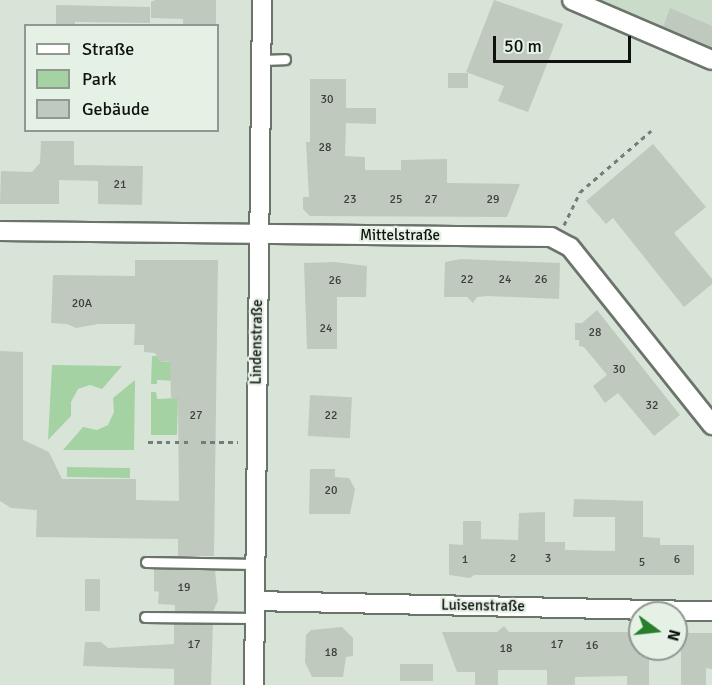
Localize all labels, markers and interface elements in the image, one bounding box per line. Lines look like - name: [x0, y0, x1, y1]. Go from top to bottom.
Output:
- legend: [24, 24, 219, 132]
- scale bar: [496, 24, 634, 62]
- text: 50 m: [504, 35, 542, 57]
- text: Straße: [82, 38, 134, 60]
- text: Park: [82, 68, 117, 90]
- house number: 30: [321, 93, 333, 107]
- text: Gebäude: [82, 98, 150, 120]
- house number: 28: [319, 141, 331, 155]
- house number: 21: [114, 178, 126, 192]
- house number: 23: [344, 193, 356, 207]
- house number: 25: [390, 193, 402, 207]
- house number: 27: [425, 193, 437, 207]
- house number: 29: [487, 193, 499, 207]
- street label: Mittelstraße: [360, 227, 440, 245]
- house number: 22: [461, 273, 473, 287]
- house number: 24: [499, 273, 511, 287]
- house number: 26: [535, 273, 547, 287]
- house number: 26: [329, 274, 341, 288]
- house number: 20A: [72, 297, 92, 311]
- street label: Lindenstraße: [247, 299, 267, 385]
- house number: 24: [320, 322, 332, 336]
- house number: 28: [589, 326, 601, 340]
- house number: 30: [613, 363, 625, 377]
- house number: 32: [646, 399, 658, 413]
- house number: 27: [190, 409, 202, 423]
- house number: 22: [325, 409, 337, 423]
- house number: 20: [325, 484, 337, 498]
- house number: 2: [510, 552, 516, 566]
- house number: 3: [545, 552, 551, 566]
- house number: 1: [462, 553, 468, 567]
- house number: 6: [674, 553, 680, 567]
- house number: 5: [639, 556, 645, 570]
- house number: 19: [178, 581, 190, 595]
- street label: Luisenstraße: [441, 596, 525, 616]
- north arrow: [628, 601, 688, 661]
- text: N: [662, 627, 685, 643]
- house number: 17: [188, 638, 200, 652]
- house number: 17: [551, 638, 563, 652]
- house number: 16: [586, 639, 598, 653]
- house number: 18: [500, 642, 512, 656]
- house number: 18: [325, 646, 337, 660]

